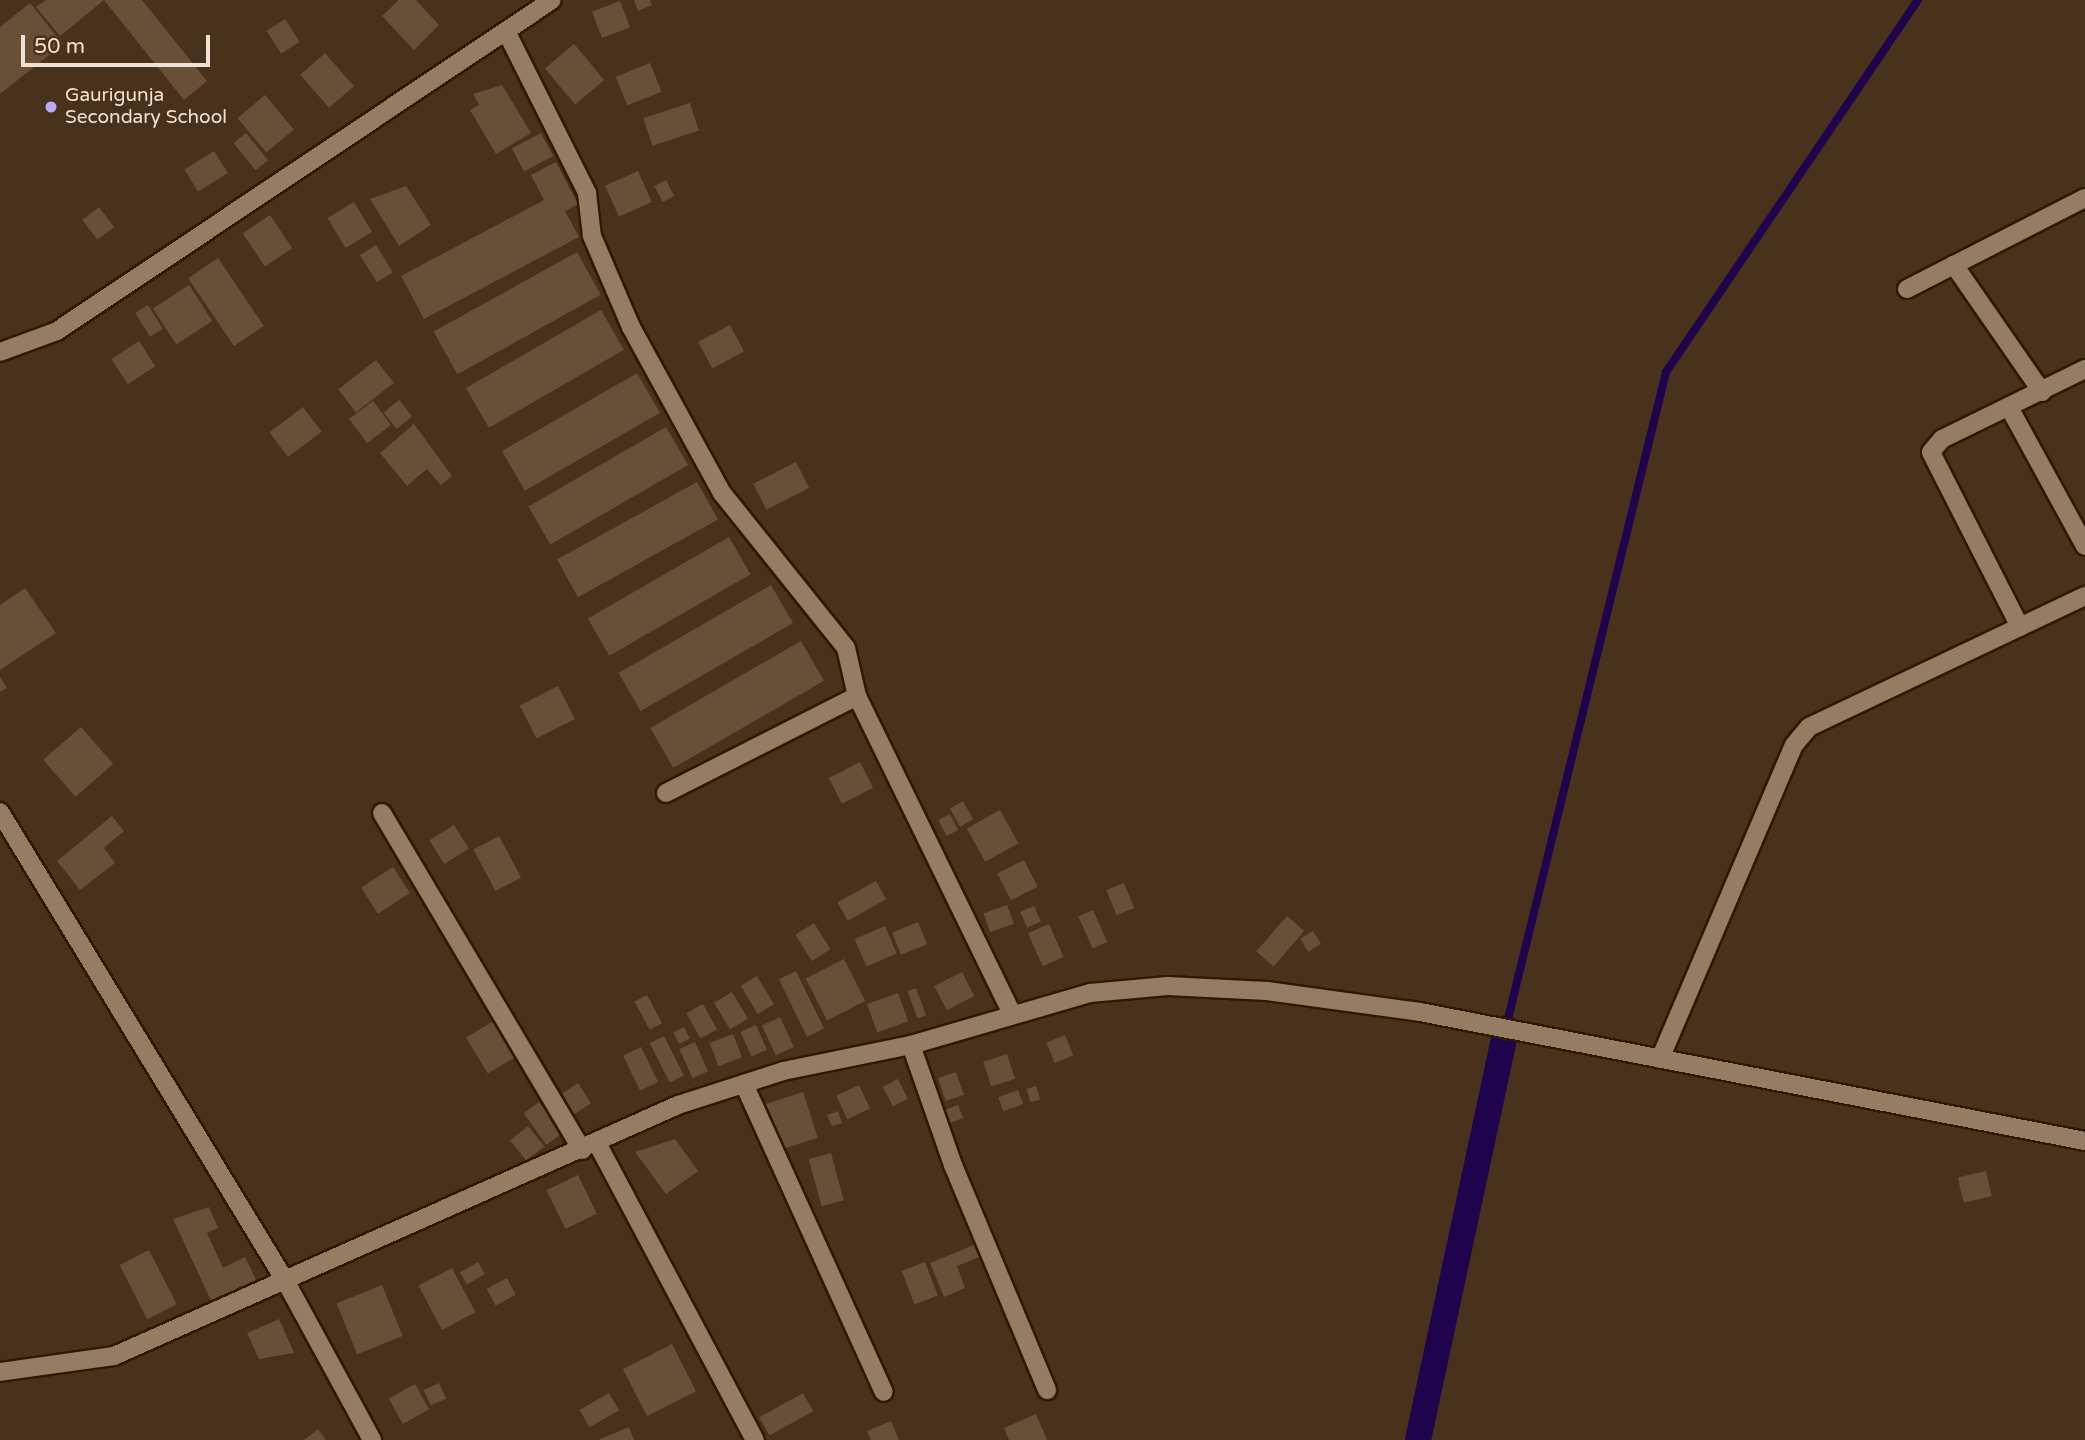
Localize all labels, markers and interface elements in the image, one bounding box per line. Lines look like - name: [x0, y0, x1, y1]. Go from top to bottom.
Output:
- scale bar: [24, 21, 214, 65]
- text: 50 m: [34, 34, 85, 59]
- place label: Gaurigunja Secondary School: [65, 85, 227, 129]
- marker: Gaurigunja Secondary School: [43, 99, 59, 115]

